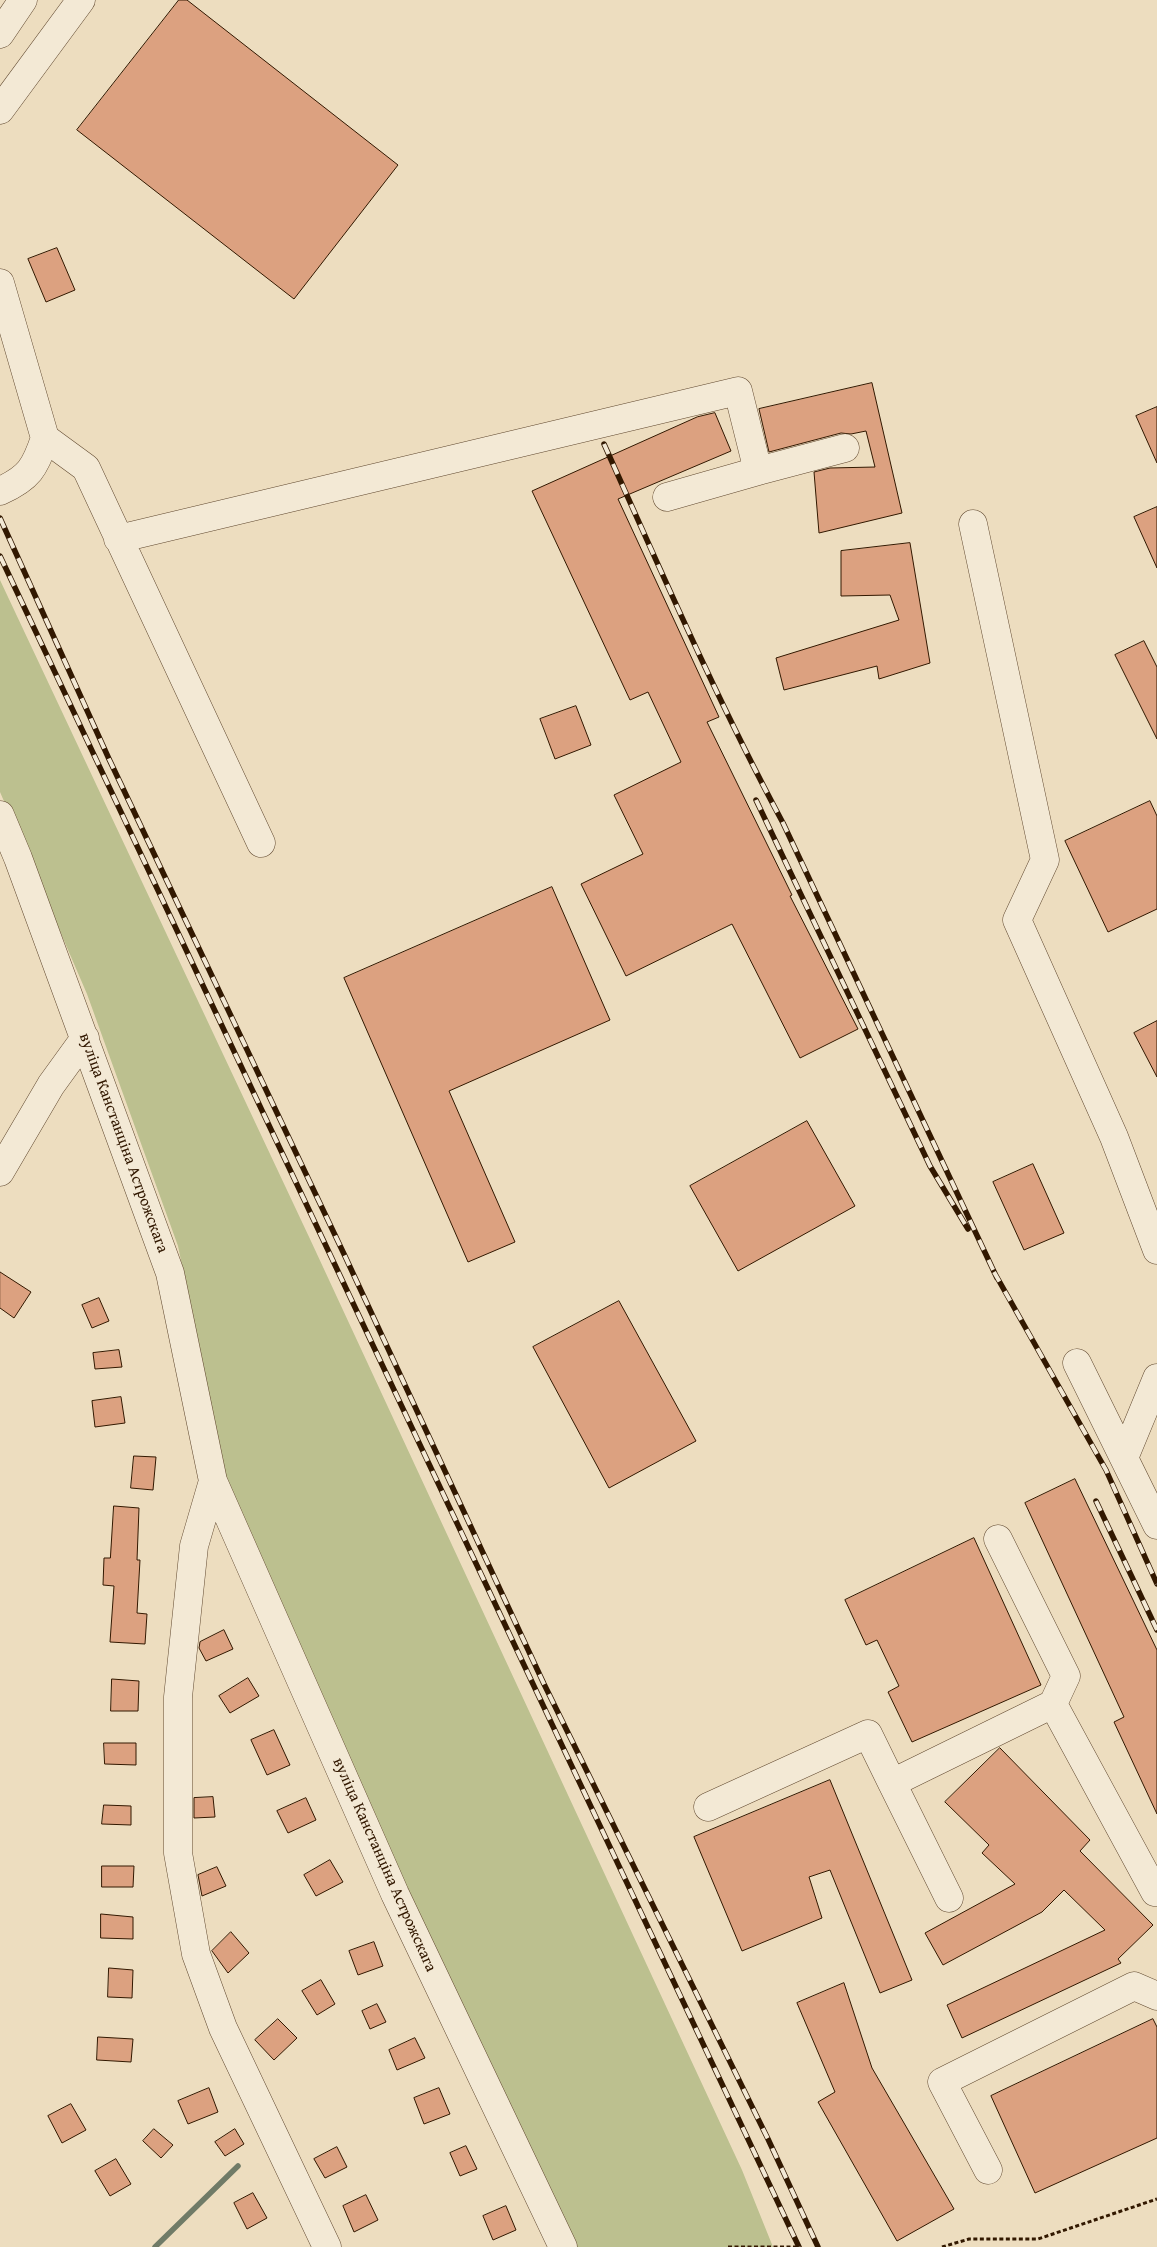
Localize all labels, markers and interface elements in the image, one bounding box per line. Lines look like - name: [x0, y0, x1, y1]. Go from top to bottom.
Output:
- street label: вуліца Канстанціна Астрожскага: [74, 1030, 172, 1256]
- street label: вуліца Канстанціна Астрожскага: [328, 1755, 440, 1975]

